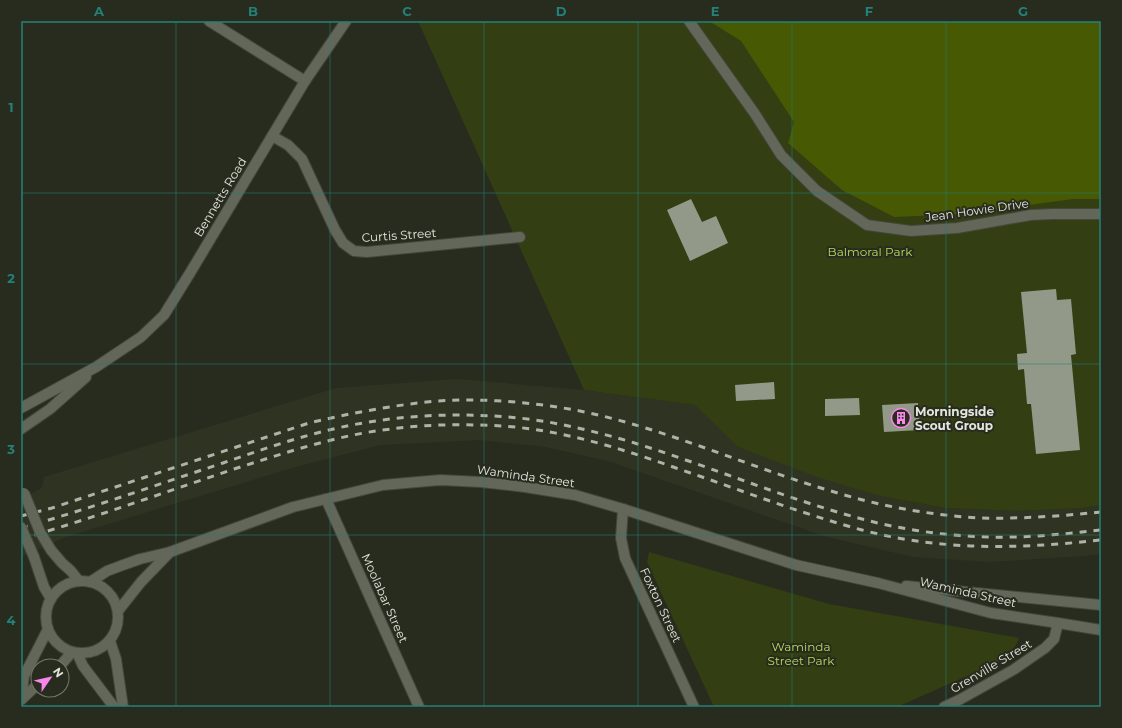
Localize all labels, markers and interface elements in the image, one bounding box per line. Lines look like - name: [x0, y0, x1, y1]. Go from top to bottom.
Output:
- text: A: [93, 3, 105, 19]
- text: B: [248, 3, 258, 19]
- text: C: [402, 3, 412, 19]
- text: D: [556, 3, 567, 19]
- text: E: [711, 3, 720, 19]
- text: F: [865, 3, 873, 19]
- text: G: [1018, 3, 1028, 19]
- text: 1: [8, 99, 14, 115]
- street label: Bennetts Road: [190, 155, 250, 239]
- street label: Jean Howie Drive: [923, 195, 1030, 225]
- street label: Curtis Street: [361, 225, 437, 245]
- park label: Balmoral Park: [828, 244, 913, 259]
- text: 2: [7, 270, 15, 286]
- place label: Morningside Scout Group: [915, 404, 994, 433]
- building icon: Morningside Scout Group: [890, 407, 912, 429]
- text: 3: [6, 441, 15, 457]
- street label: Waminda Street: [476, 462, 576, 490]
- street label: Moolabar Street: [359, 551, 411, 645]
- street label: Foxton Street: [637, 565, 685, 645]
- street label: Waminda Street: [918, 574, 1018, 610]
- text: 4: [7, 612, 16, 628]
- street label: Grenville Street: [948, 636, 1034, 696]
- park label: Waminda Street Park: [768, 639, 835, 668]
- north arrow: [30, 658, 70, 698]
- text: N: [50, 665, 67, 680]

